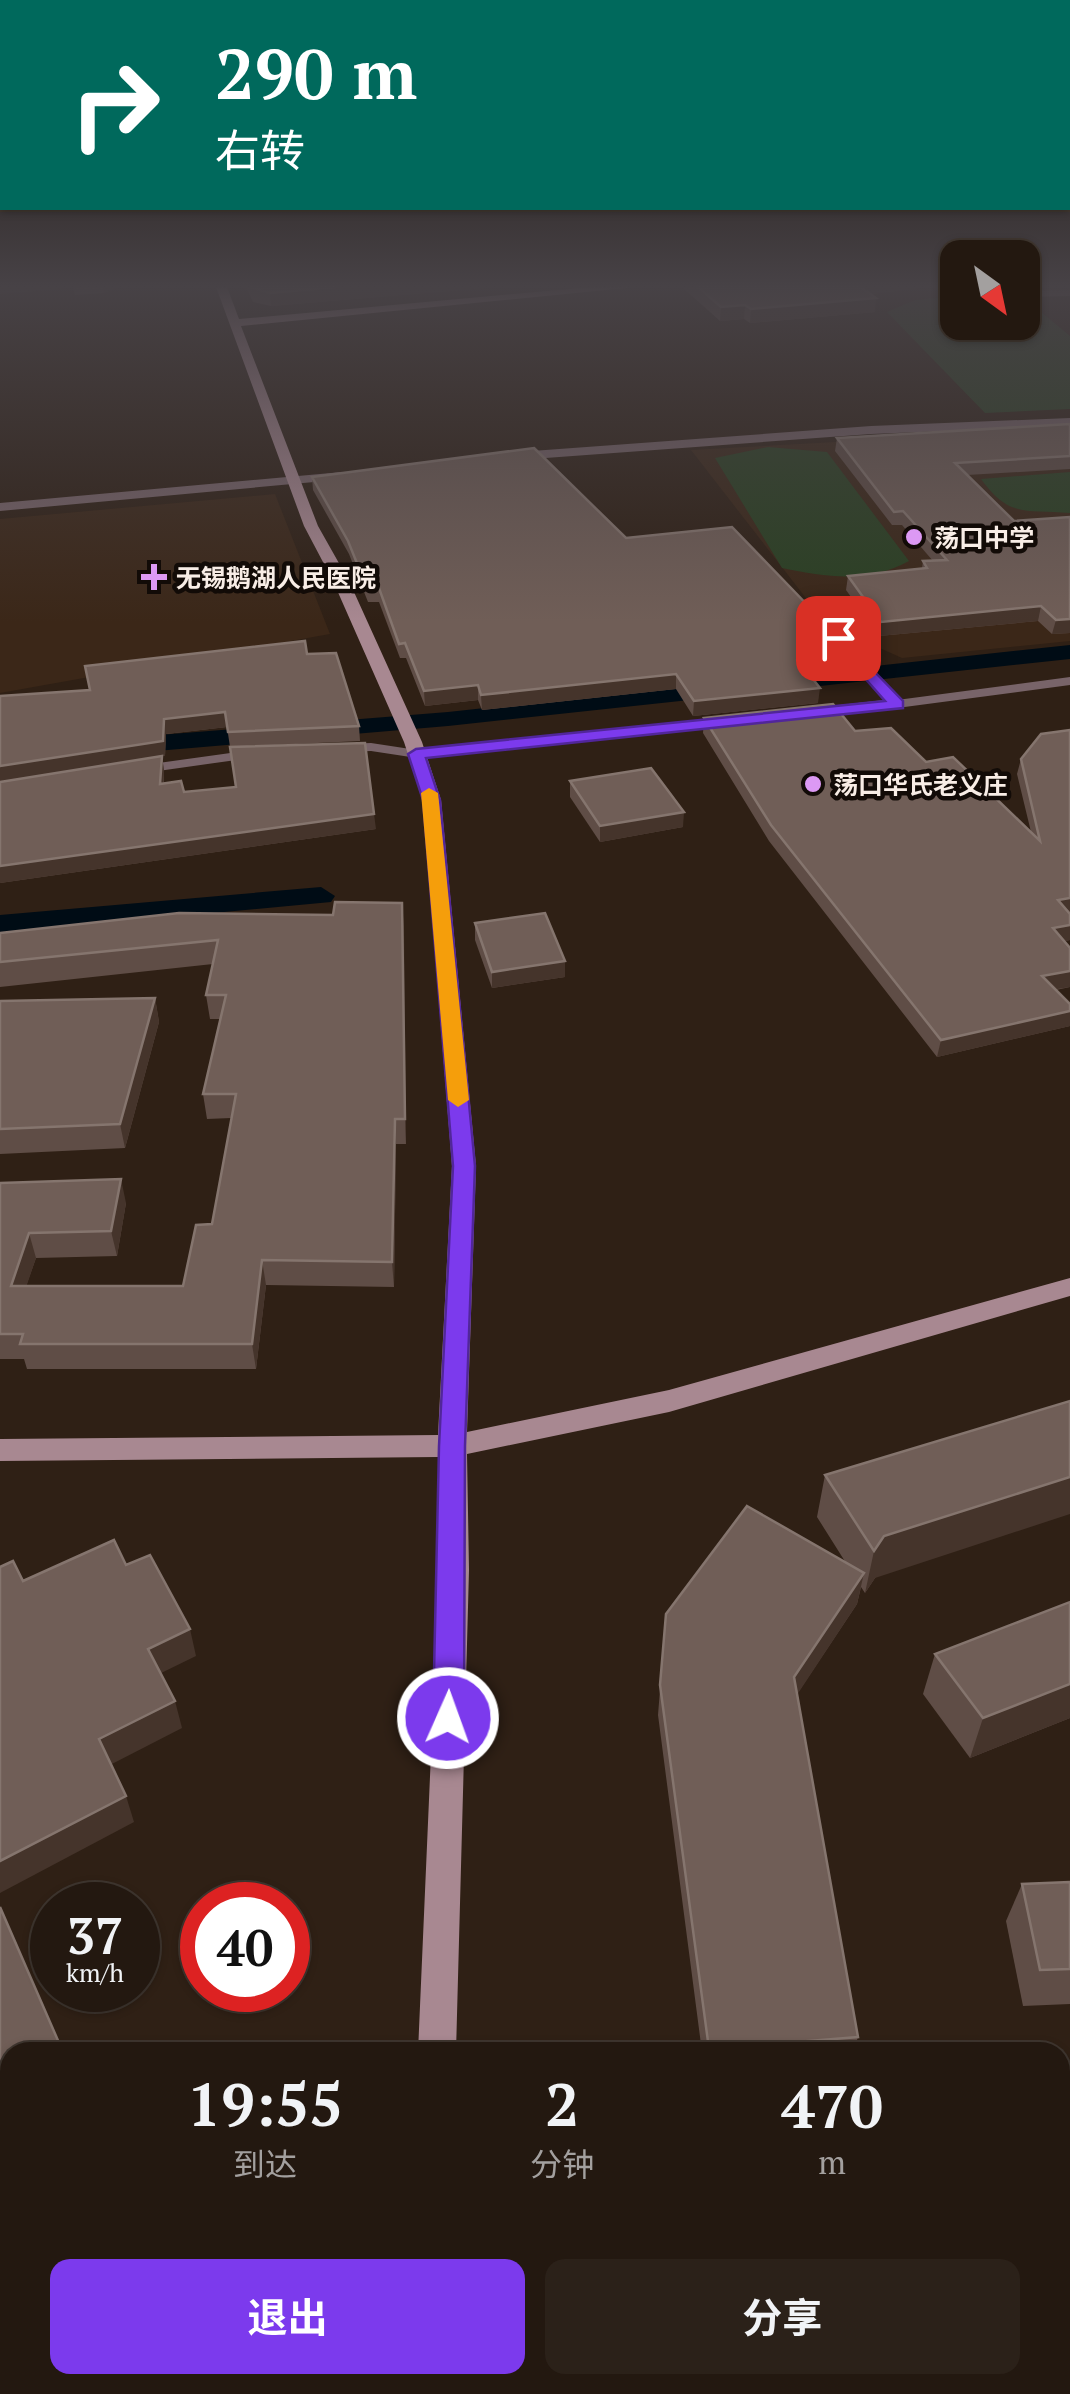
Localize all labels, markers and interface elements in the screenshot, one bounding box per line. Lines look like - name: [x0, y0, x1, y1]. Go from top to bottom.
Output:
- text: 290 m: [215, 26, 417, 119]
- icon: right: [50, 40, 180, 170]
- text: 右转: [215, 120, 305, 180]
- north arrow: [940, 240, 1040, 340]
- map controls: [940, 240, 1040, 340]
- place label: 荡口中学: [934, 521, 1034, 554]
- marker: 荡口中学: [903, 526, 925, 548]
- place label: 无锡鹅湖人民医院: [176, 561, 376, 594]
- marker: 无锡鹅湖人民医院: [141, 564, 167, 590]
- pin: [796, 596, 881, 681]
- icon: arrive: [811, 611, 866, 666]
- place label: 荡口华氏老义庄: [833, 768, 1008, 801]
- marker: 荡口华氏老义庄: [802, 773, 824, 795]
- position arrow: [396, 1666, 500, 1770]
- speed limit sign: 40: [180, 1882, 310, 2012]
- text: 37: [67, 1902, 123, 1968]
- text: km/h: [66, 1956, 124, 1989]
- text: 19:55: [187, 2064, 343, 2143]
- text: 2: [545, 2064, 579, 2143]
- text: 470: [781, 2066, 883, 2145]
- text: m: [818, 2141, 846, 2183]
- text: 到达: [233, 2143, 297, 2185]
- text: 分钟: [530, 2143, 594, 2185]
- button: 退出: [50, 2259, 525, 2374]
- button: 分享: [545, 2259, 1020, 2374]

